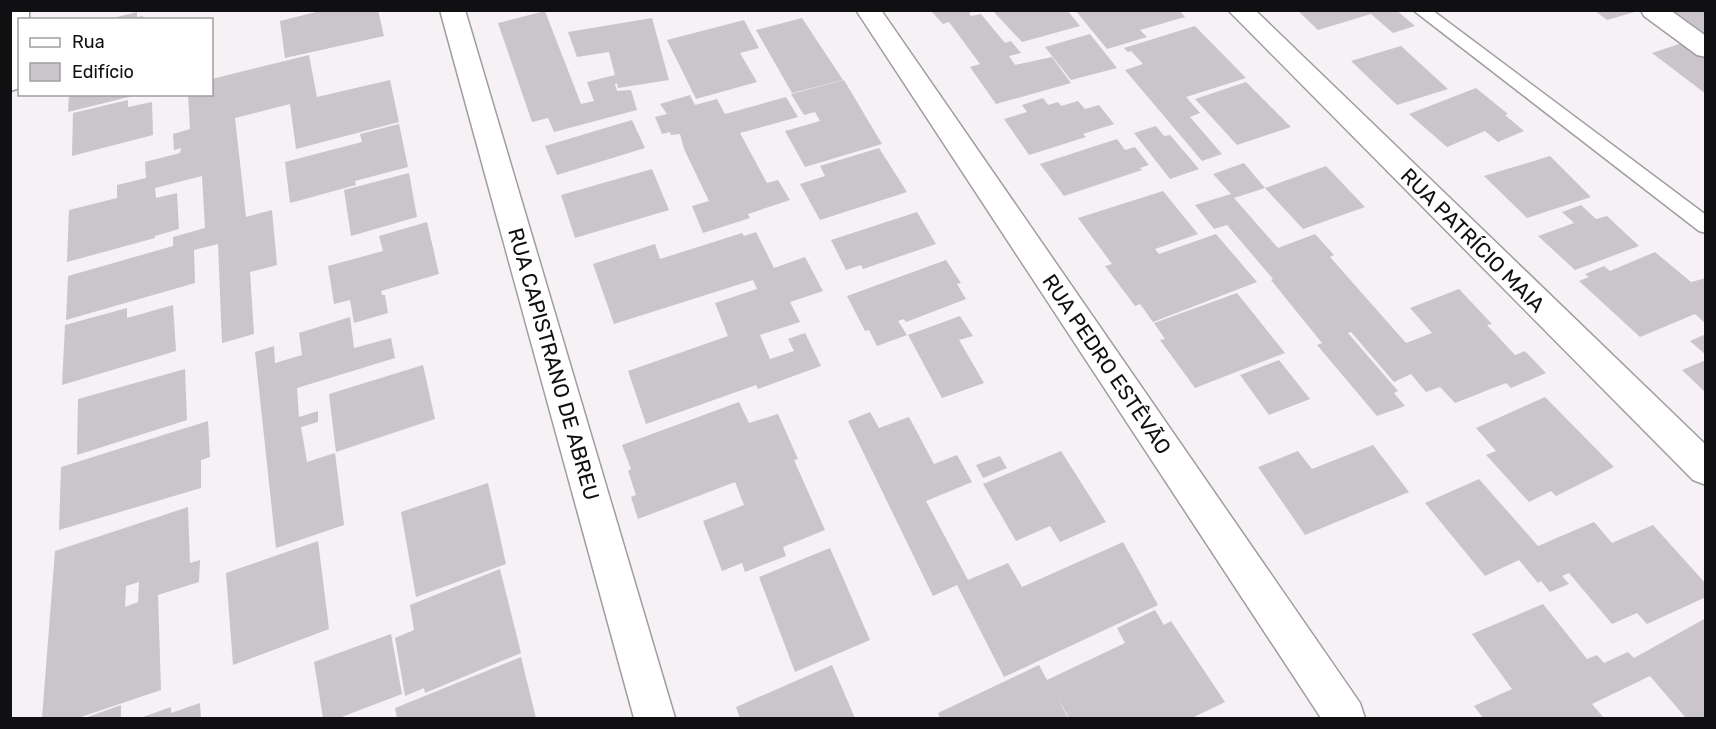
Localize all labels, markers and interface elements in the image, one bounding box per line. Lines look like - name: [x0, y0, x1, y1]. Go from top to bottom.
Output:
- legend: [18, 18, 213, 96]
- text: Rua: [72, 31, 105, 53]
- text: Edifício: [72, 61, 134, 83]
- street label: RUA PATRÍCIO MAIA: [1396, 163, 1550, 317]
- street label: RUA CAPISTRANO DE ABREU: [503, 225, 605, 503]
- street label: RUA PEDRO ESTÊVÃO: [1037, 269, 1177, 459]

